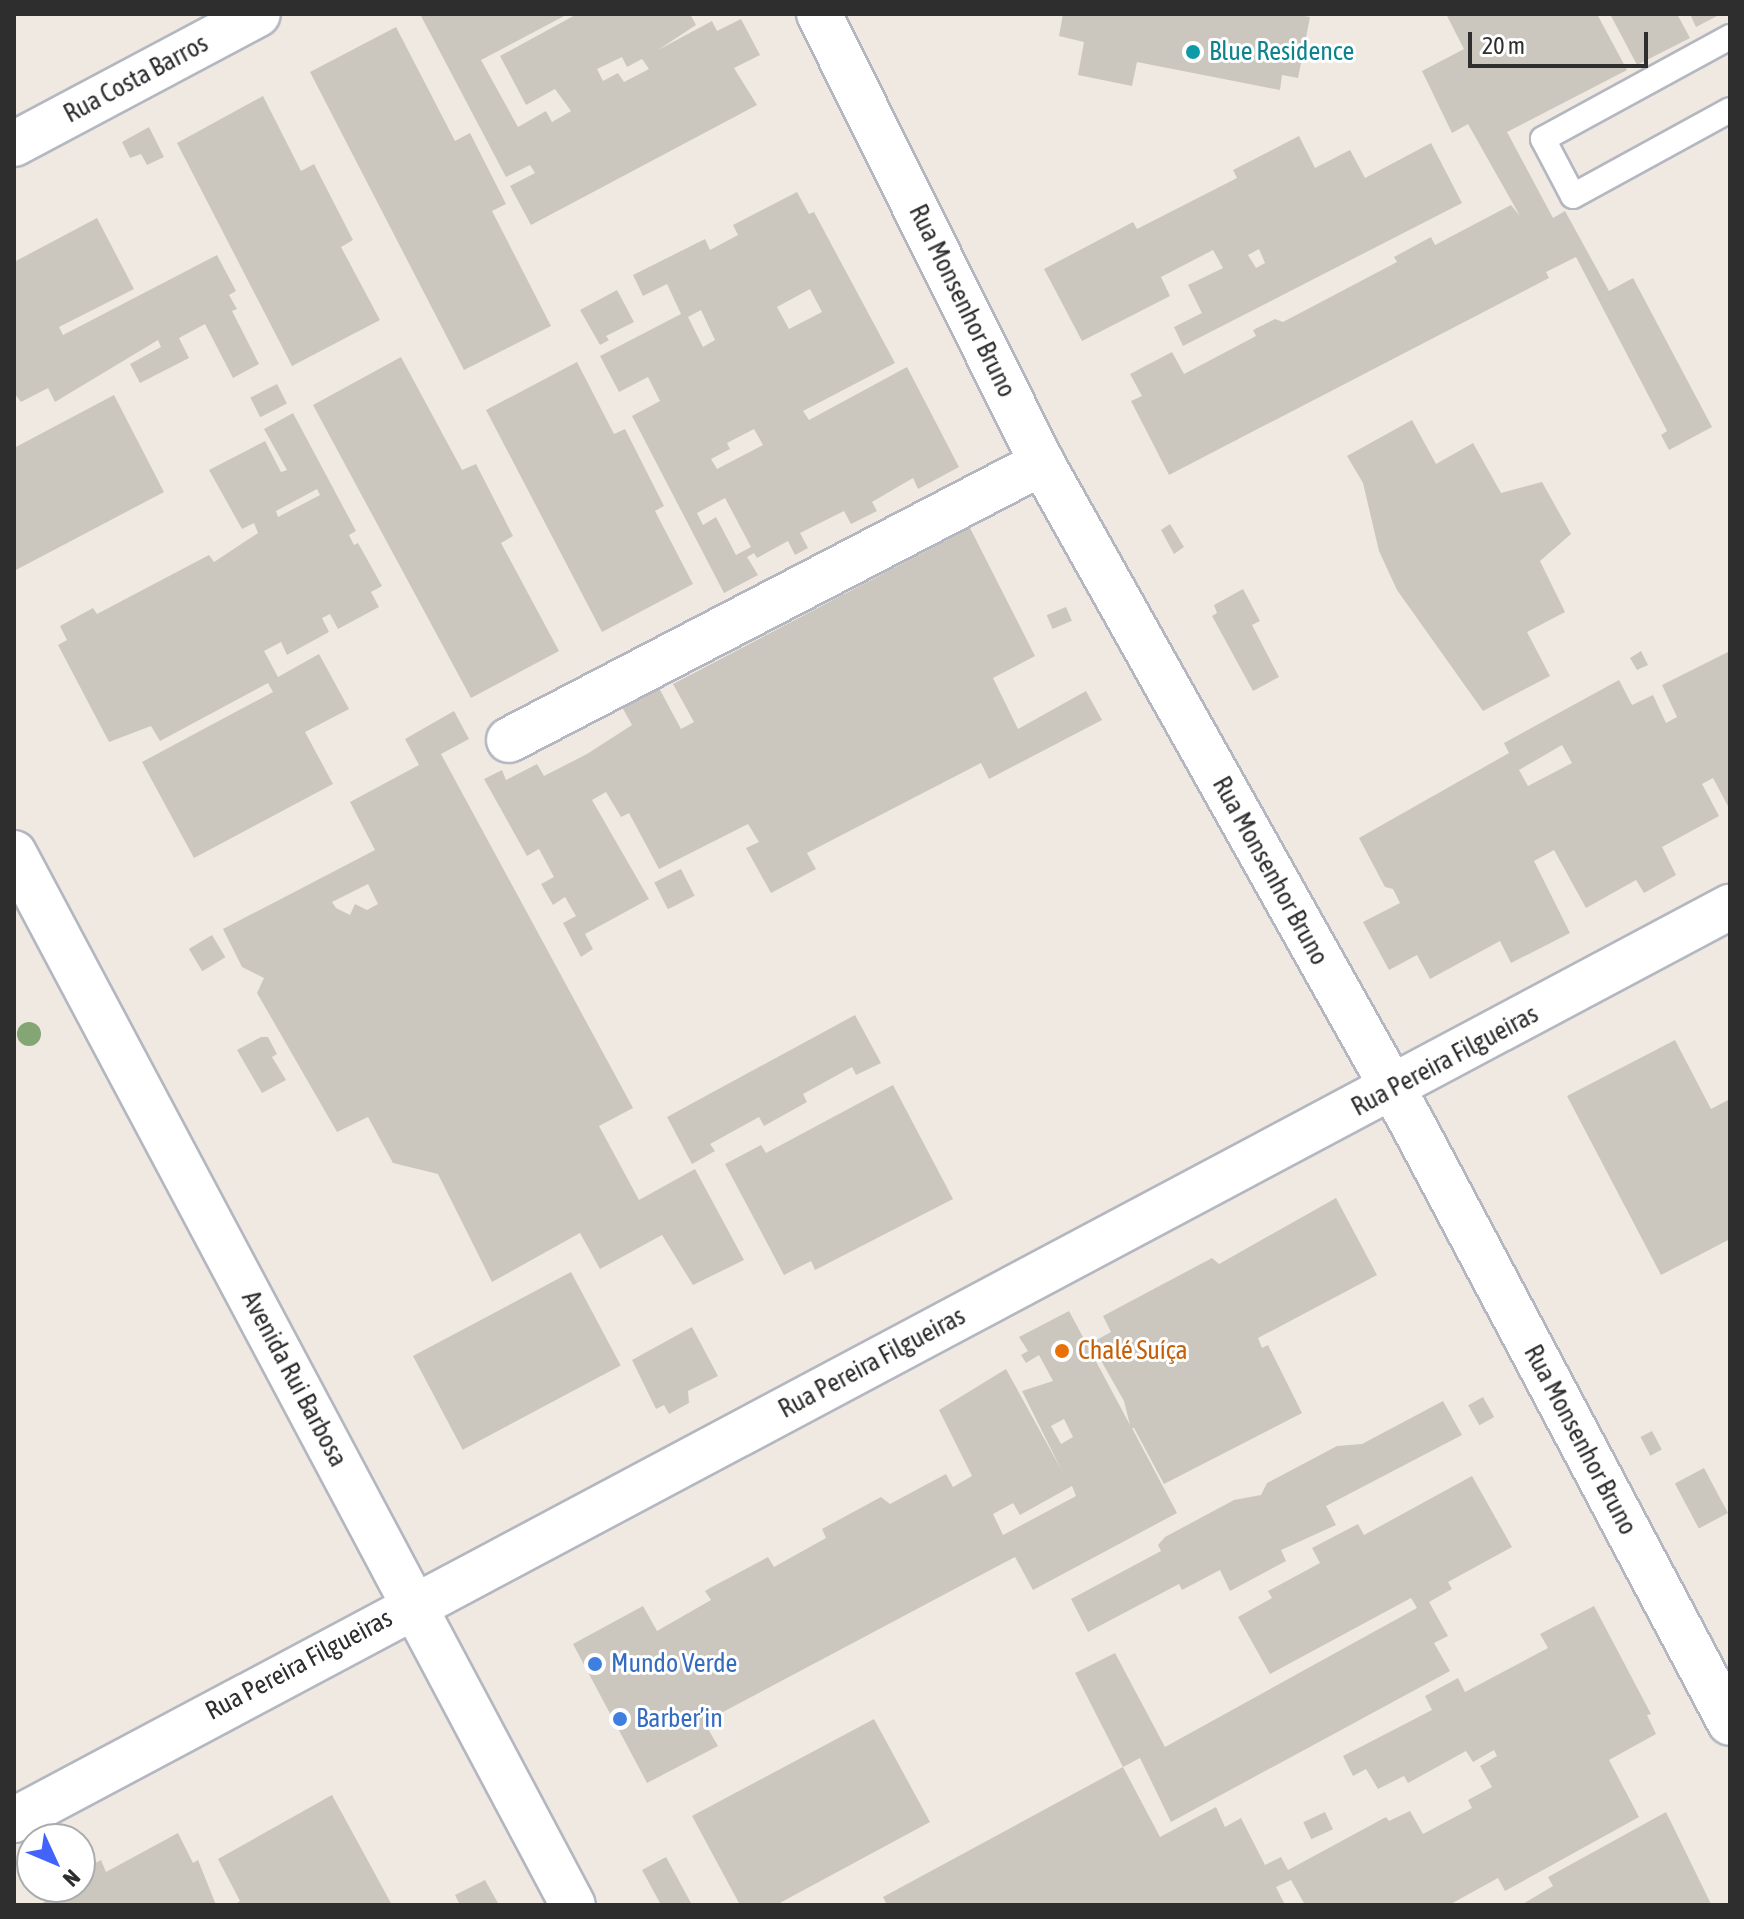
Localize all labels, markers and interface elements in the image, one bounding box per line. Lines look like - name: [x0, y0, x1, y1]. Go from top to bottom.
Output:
- scale bar: [1472, 16, 1652, 66]
- street label: Rua Costa Barros: [59, 28, 213, 130]
- text: 20 m: [1482, 32, 1525, 59]
- place label: Blue Residence: [1209, 36, 1354, 68]
- marker: Blue Residence: [1184, 43, 1202, 61]
- street label: Rua Monsenhor Bruno: [902, 200, 1022, 402]
- street label: Rua Monsenhor Bruno: [1205, 771, 1335, 971]
- street label: Rua Pereira Filgueiras: [1346, 999, 1544, 1123]
- street label: Avenida Rui Barbosa: [235, 1286, 353, 1472]
- street label: Rua Pereira Filgueiras: [773, 1301, 971, 1425]
- place label: Chalé Suíça: [1078, 1335, 1188, 1367]
- street label: Rua Monsenhor Bruno: [1517, 1340, 1643, 1540]
- marker: Chalé Suíça: [1053, 1342, 1071, 1360]
- street label: Rua Pereira Filgueiras: [200, 1603, 398, 1727]
- place label: Mundo Verde: [611, 1648, 737, 1680]
- marker: Mundo Verde: [586, 1655, 604, 1673]
- place label: Barber’in: [636, 1703, 723, 1735]
- marker: Barber’in: [611, 1710, 629, 1728]
- north arrow: [16, 1823, 96, 1903]
- text: N: [58, 1865, 86, 1892]

